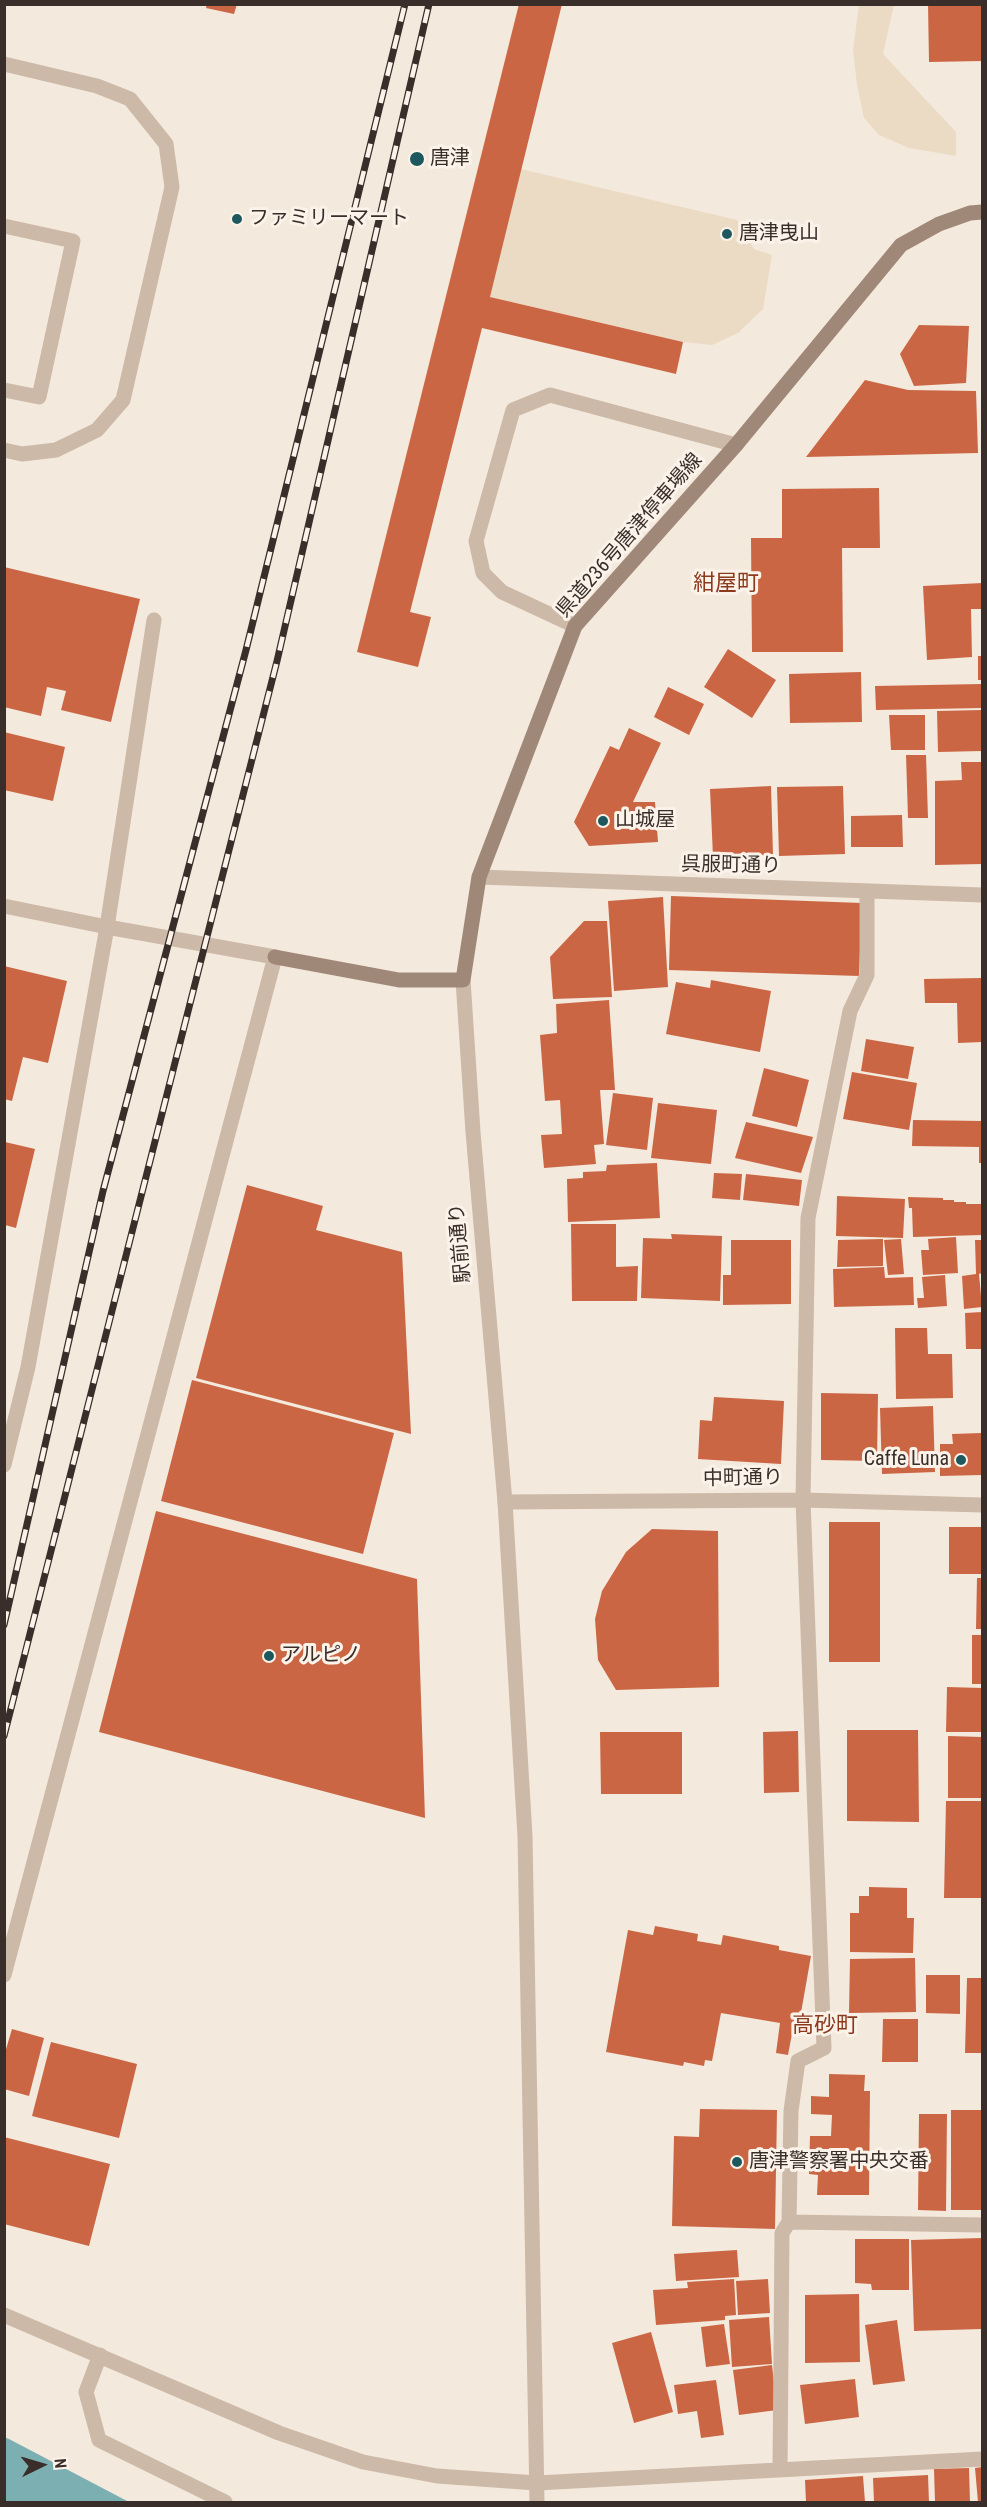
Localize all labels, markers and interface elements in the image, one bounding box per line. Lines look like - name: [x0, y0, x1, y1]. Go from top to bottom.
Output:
- place label: 唐津: [430, 147, 470, 171]
- marker: 唐津: [408, 150, 426, 168]
- place label: ファミリーマート: [249, 207, 409, 231]
- marker: ファミリーマート: [230, 212, 244, 226]
- place label: 唐津曳山: [739, 222, 819, 246]
- marker: 唐津曳山: [720, 227, 734, 241]
- street label: 県道236号唐津停車場線: [552, 449, 708, 623]
- district label: 紺屋町: [693, 571, 759, 597]
- place label: 山城屋: [615, 809, 675, 833]
- marker: 山城屋: [596, 814, 610, 828]
- street label: 呉服町通り: [681, 853, 781, 879]
- street label: 駅前通り: [446, 1202, 476, 1284]
- place label: Caffe Luna: [864, 1448, 949, 1472]
- marker: Caffe Luna: [954, 1453, 968, 1467]
- street label: 中町通り: [703, 1466, 783, 1492]
- place label: アルピノ: [281, 1644, 361, 1668]
- marker: アルピノ: [262, 1649, 276, 1663]
- district label: 高砂町: [792, 2013, 858, 2039]
- place label: 唐津警察署中央交番: [749, 2150, 929, 2174]
- marker: 唐津警察署中央交番: [730, 2155, 744, 2169]
- north arrow: [12, 2435, 72, 2495]
- text: N: [51, 2458, 70, 2469]

